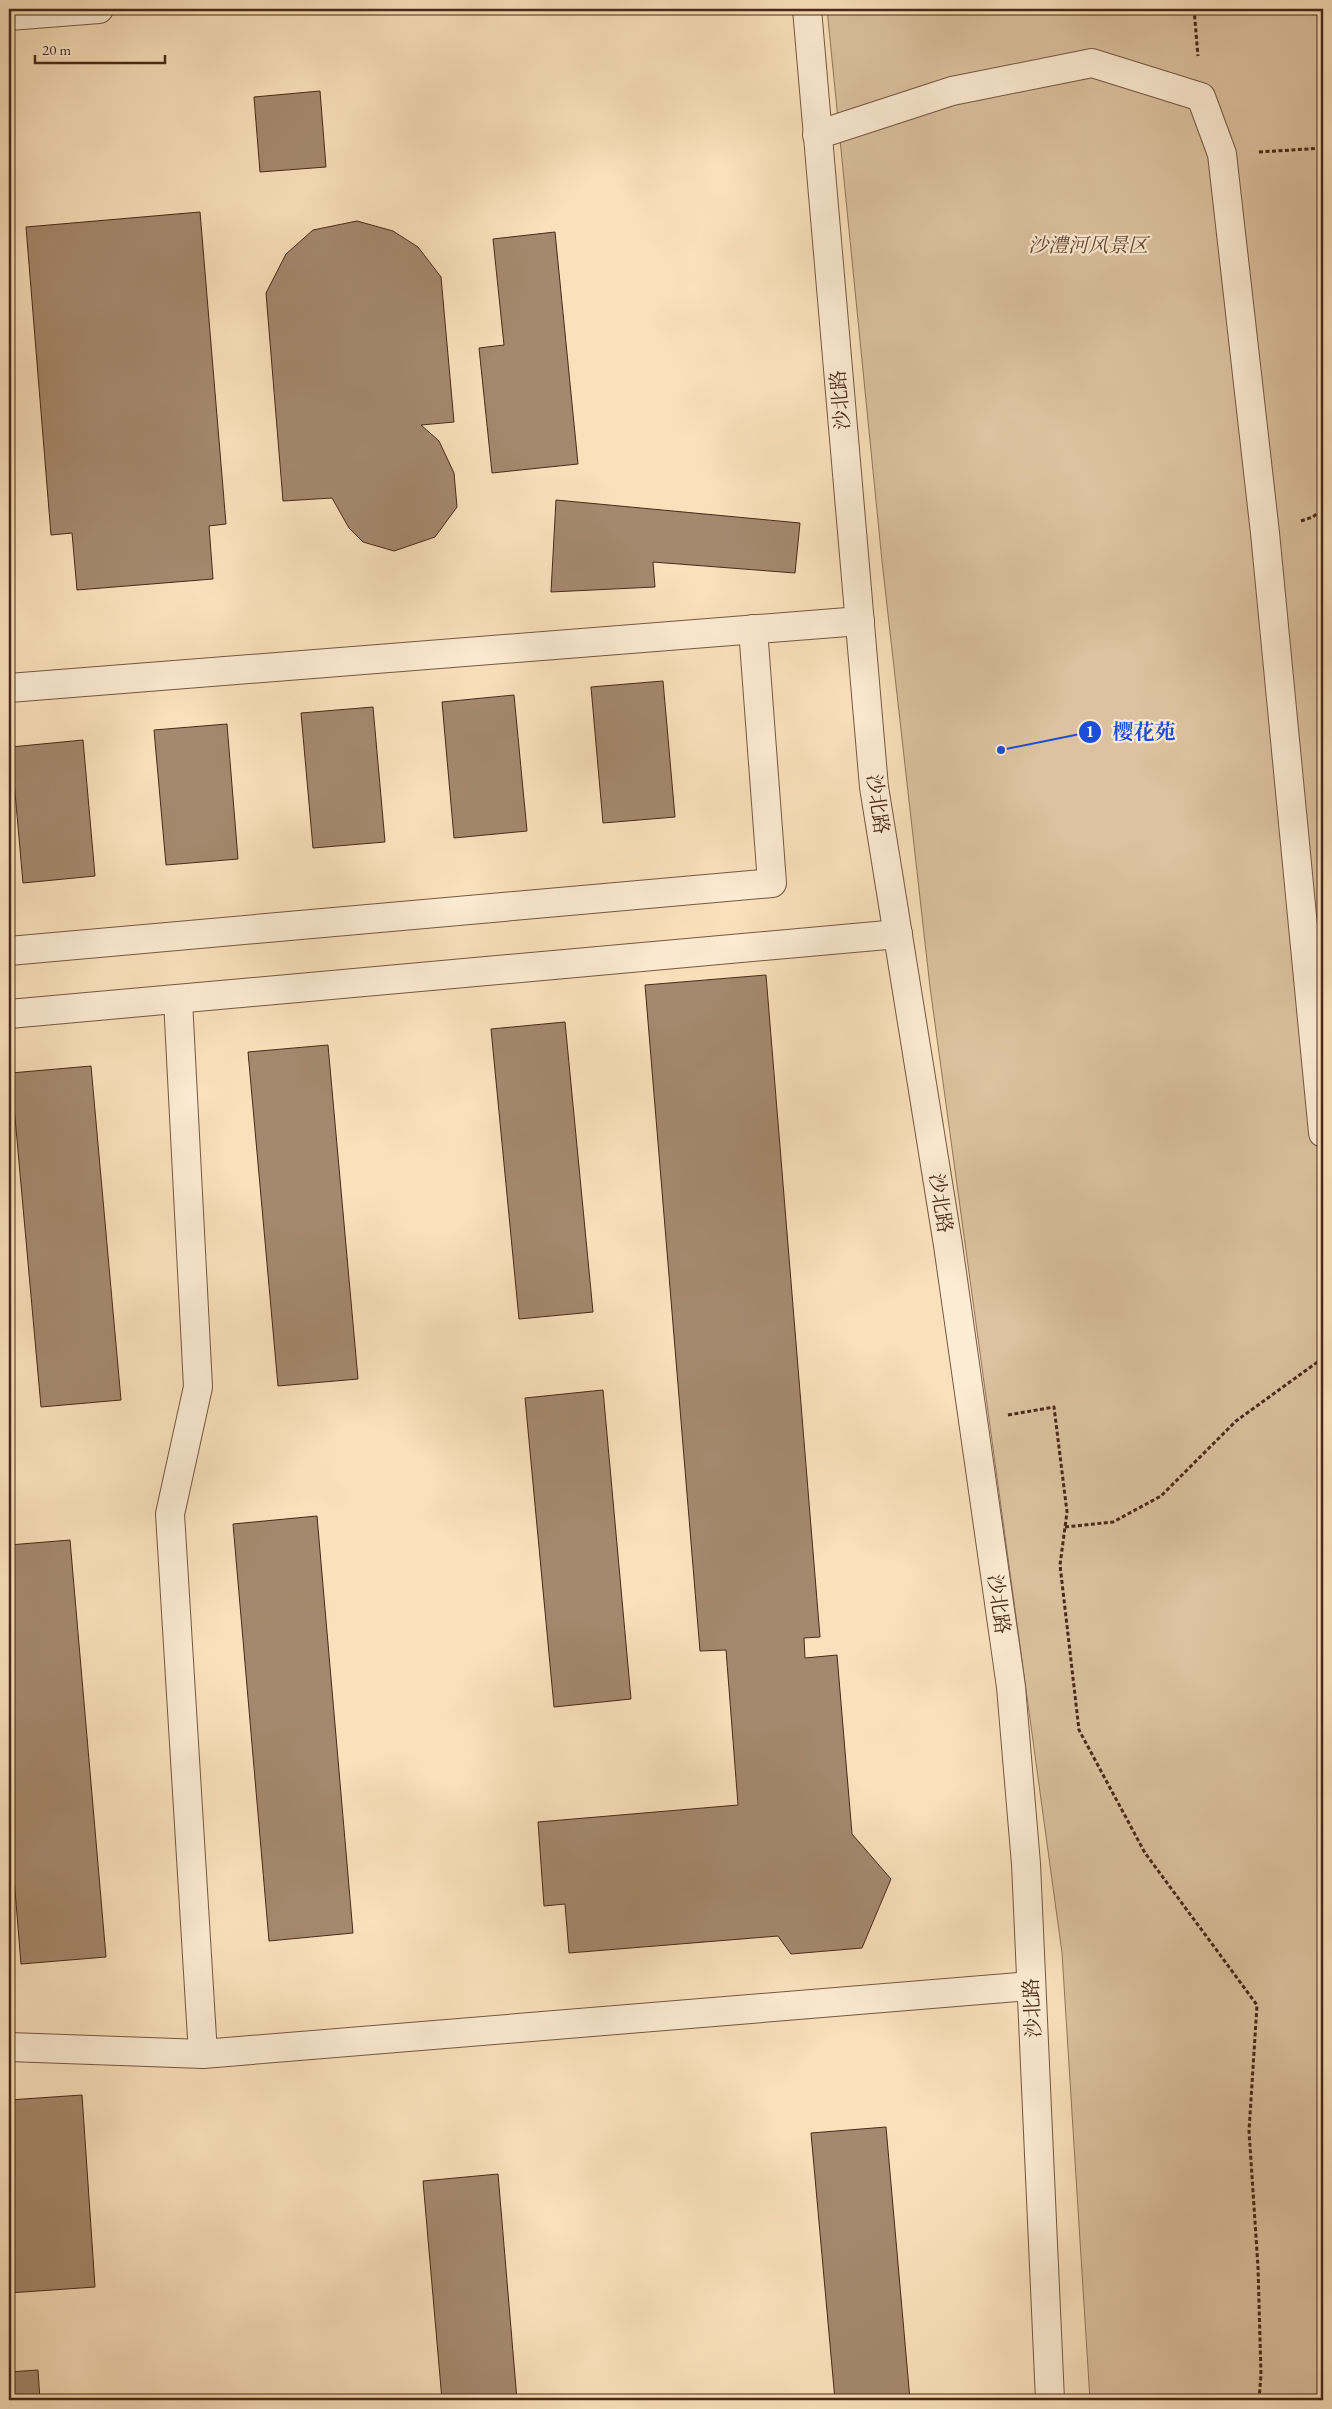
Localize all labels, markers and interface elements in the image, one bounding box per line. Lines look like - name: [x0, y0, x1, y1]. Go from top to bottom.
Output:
- scale bar: [35, 32, 165, 64]
- text: 20 m: [42, 40, 71, 59]
- park label: 沙澧河风景区: [1028, 232, 1151, 258]
- street label: 沙北路: [824, 369, 856, 431]
- callout: 樱花苑: [1077, 714, 1185, 750]
- text: 樱花苑: [1113, 718, 1176, 745]
- text: 1: [1086, 722, 1094, 741]
- street label: 沙北路: [861, 772, 895, 836]
- street label: 沙北路: [923, 1171, 959, 1235]
- street label: 沙北路: [982, 1572, 1016, 1636]
- street label: 沙北路: [1017, 1977, 1047, 2039]

